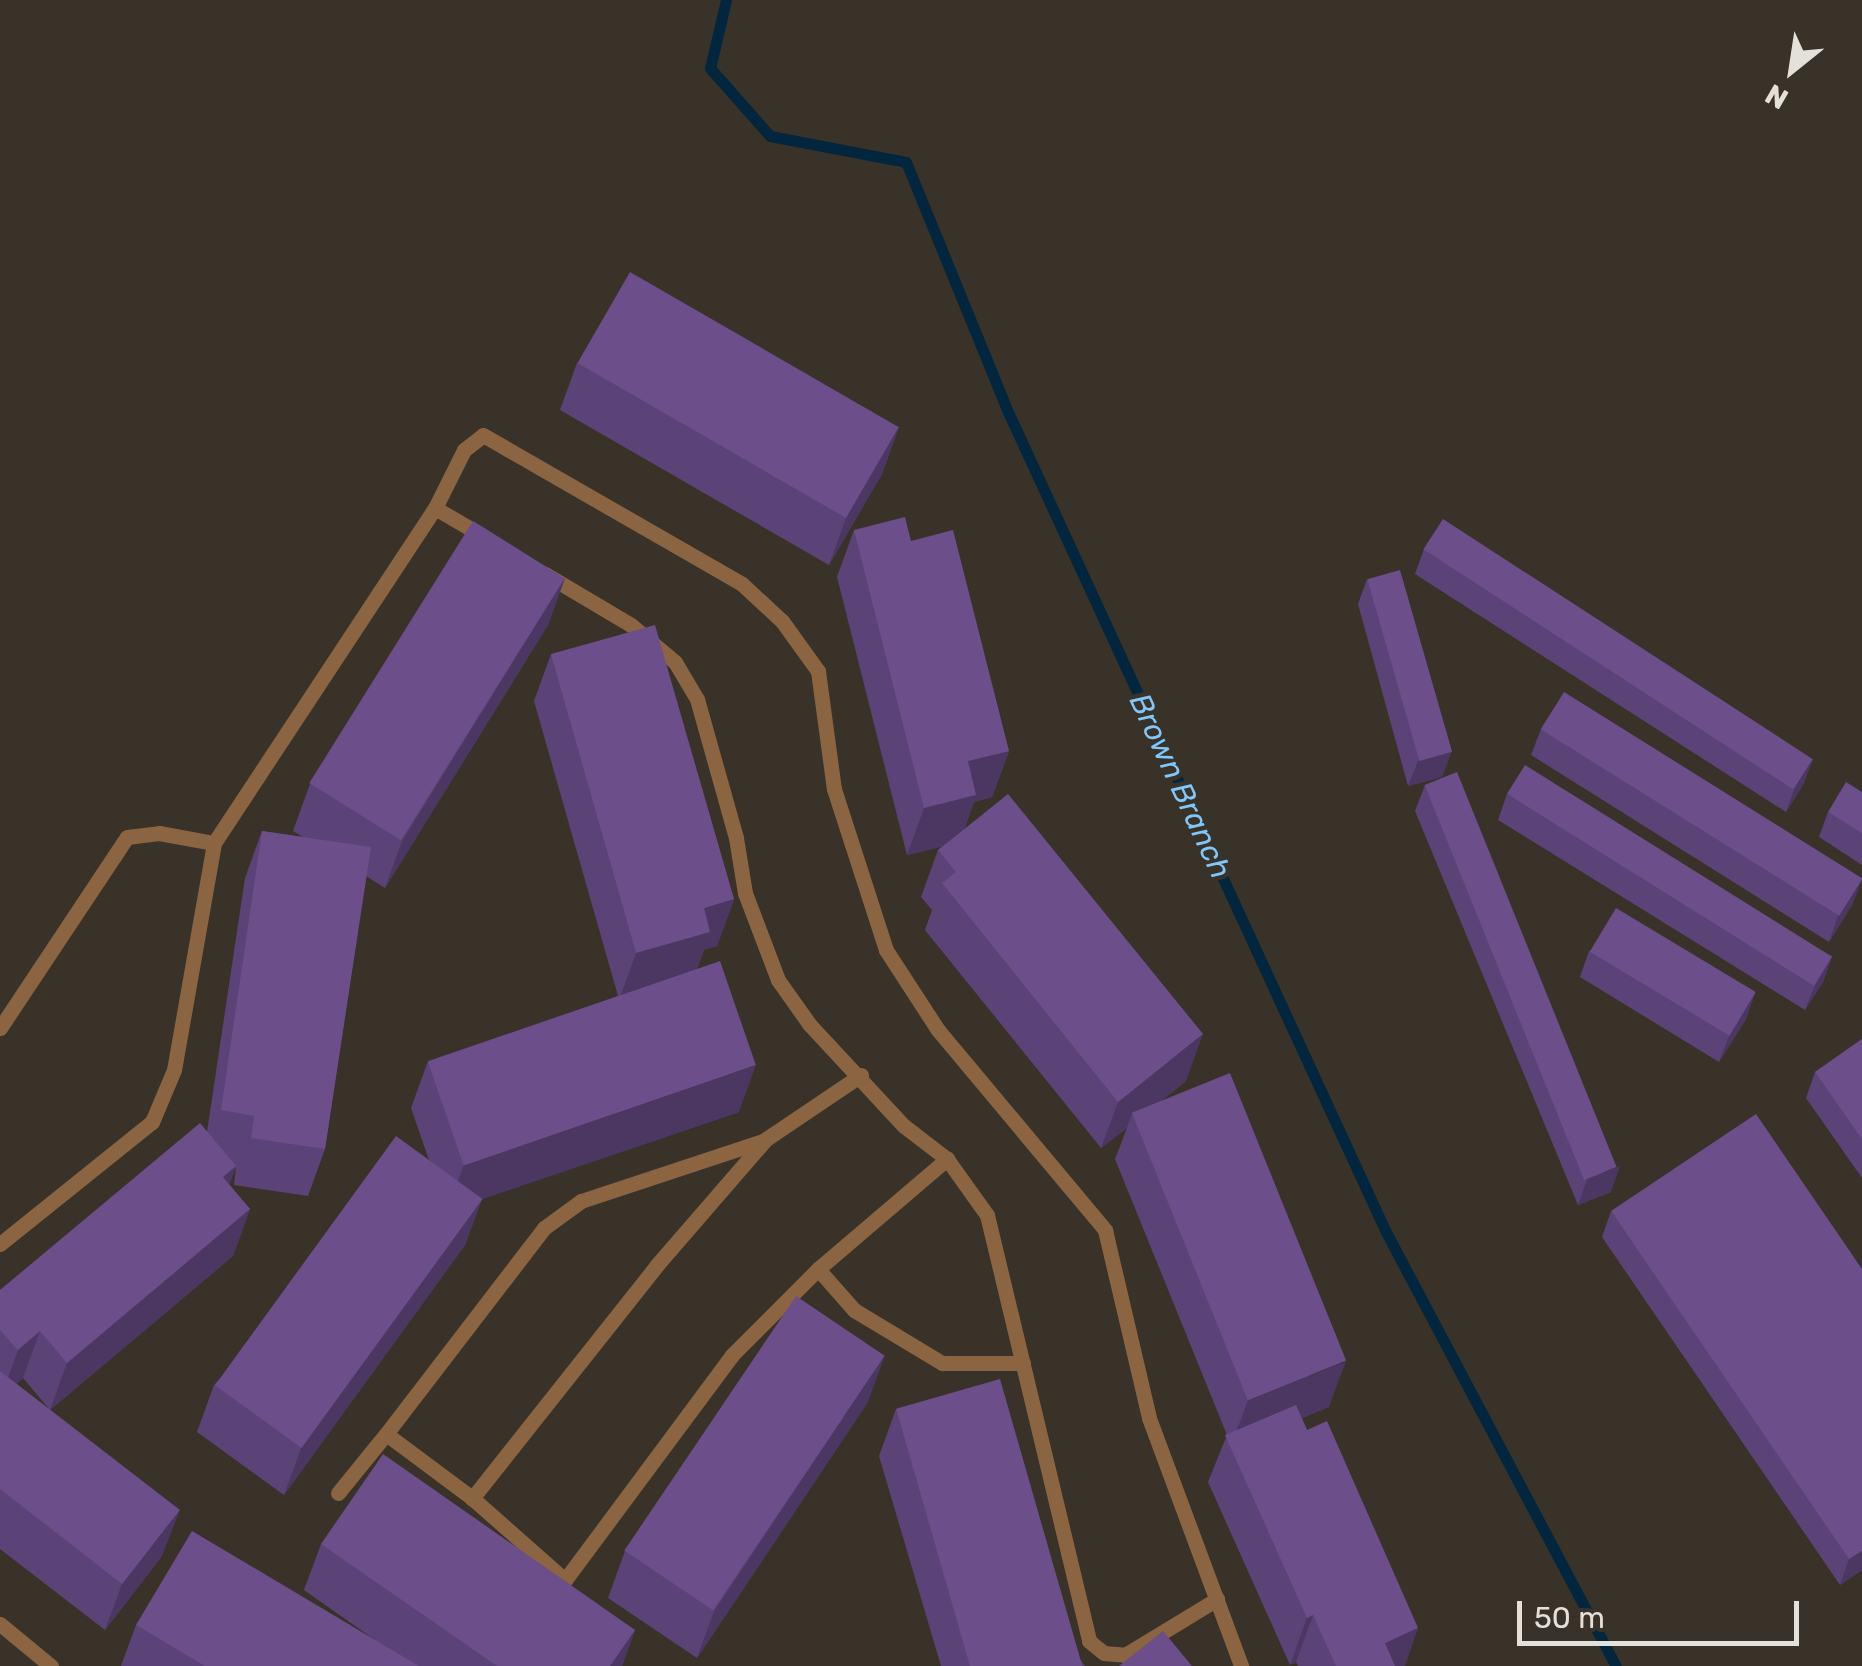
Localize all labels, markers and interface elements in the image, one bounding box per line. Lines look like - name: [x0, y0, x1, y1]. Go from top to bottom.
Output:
- north arrow: [1742, 20, 1842, 120]
- text: N: [1760, 77, 1794, 116]
- water label: Brown Branch: [1121, 688, 1239, 884]
- scale bar: [1522, 1581, 1804, 1643]
- text: 50 m: [1534, 1600, 1605, 1636]

